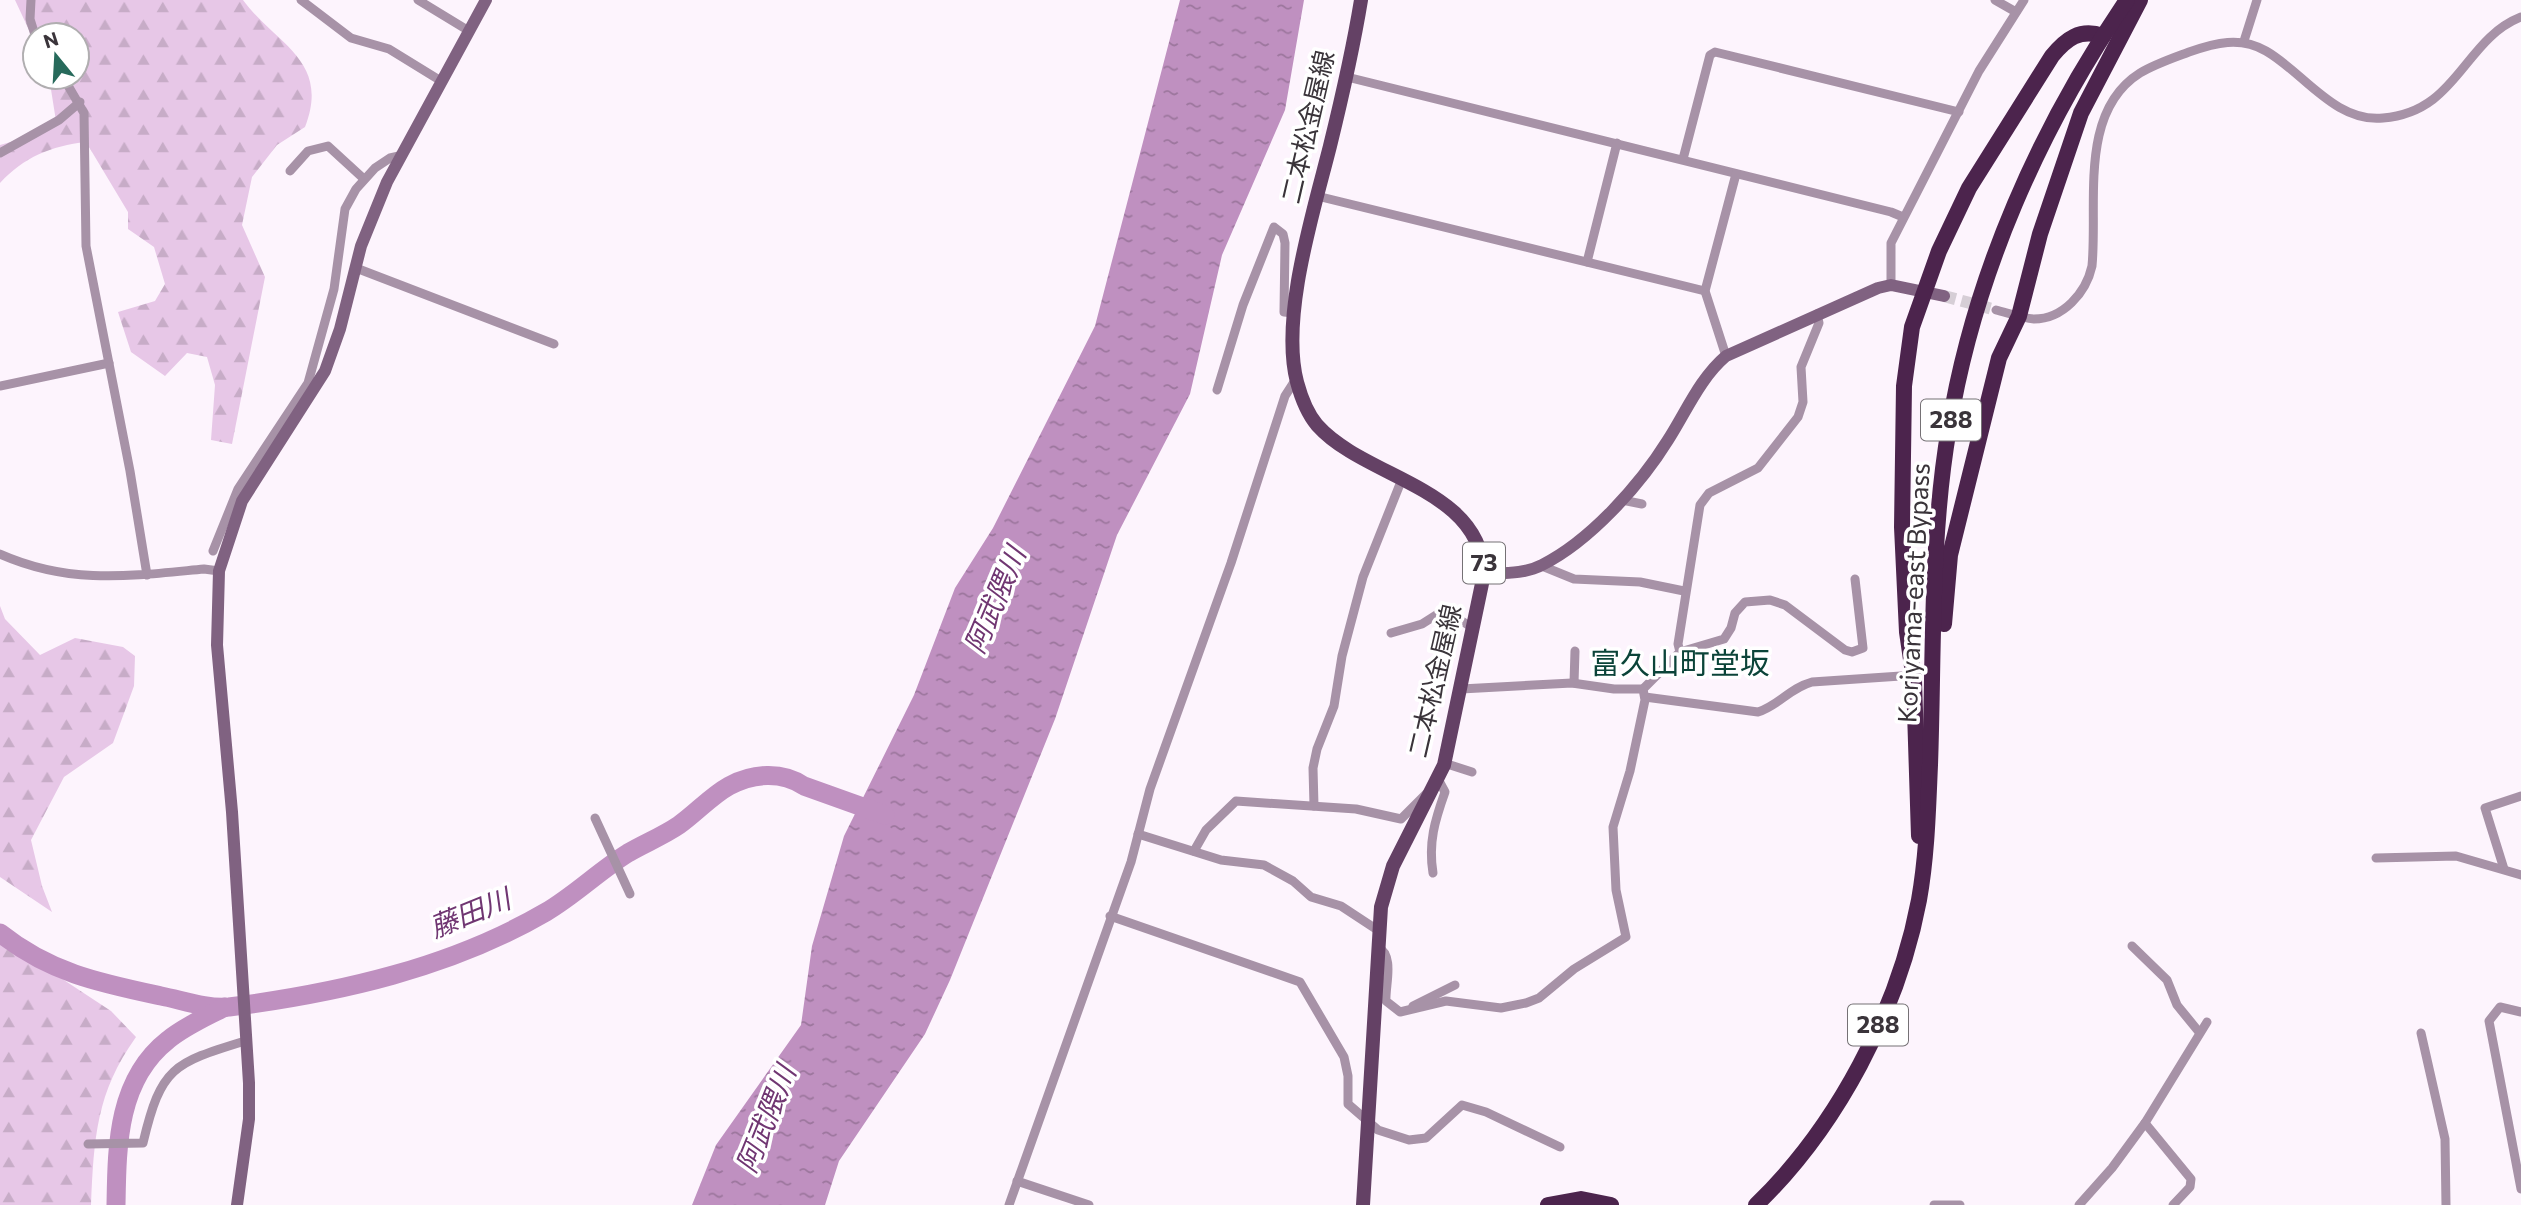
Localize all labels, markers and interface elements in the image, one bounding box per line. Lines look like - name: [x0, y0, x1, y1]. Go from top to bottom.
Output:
- north arrow: [21, 21, 91, 91]
- text: N: [40, 26, 61, 52]
- street label: 二本松金屋線: [1274, 47, 1339, 206]
- road number: 288: [1921, 400, 1981, 440]
- street label: Koriyama-east Bypass: [1890, 462, 1935, 724]
- water label: 阿武隈川: [957, 539, 1033, 658]
- road number: 73: [1463, 542, 1505, 584]
- street label: 二本松金屋線: [1401, 601, 1466, 760]
- district label: 富久山町堂坂: [1590, 643, 1770, 680]
- water label: 藤田川: [424, 879, 518, 944]
- road number: 288: [1848, 1004, 1908, 1045]
- water label: 阿武隈川: [728, 1058, 803, 1177]

